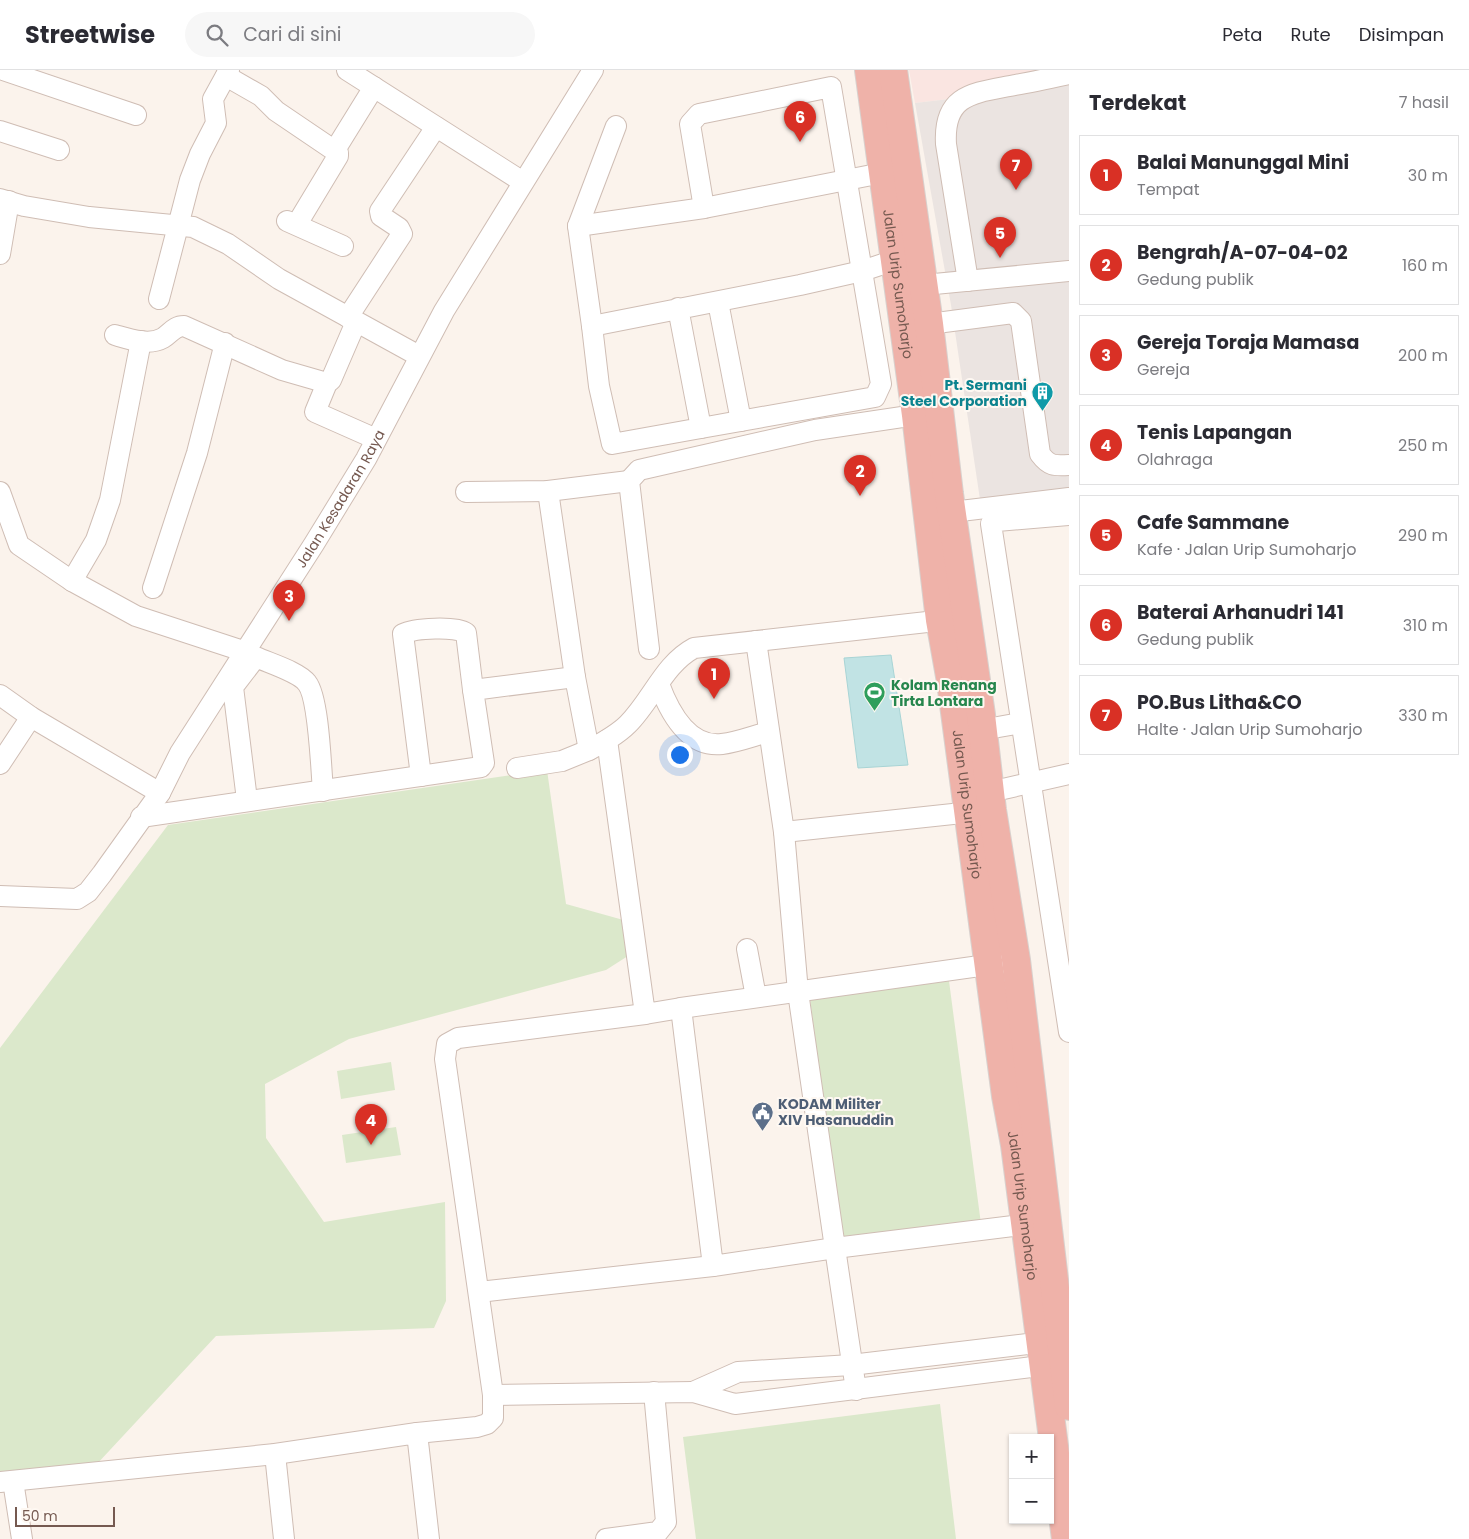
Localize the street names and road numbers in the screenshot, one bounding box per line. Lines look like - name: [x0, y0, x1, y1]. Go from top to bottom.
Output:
- street label: Jalan Urip Sumoharjo: [878, 208, 918, 360]
- street label: Jalan Kesadaran Raya: [291, 426, 390, 572]
- street label: Jalan Urip Sumoharjo: [947, 728, 987, 880]
- street label: Jalan Urip Sumoharjo: [1003, 1129, 1042, 1281]

